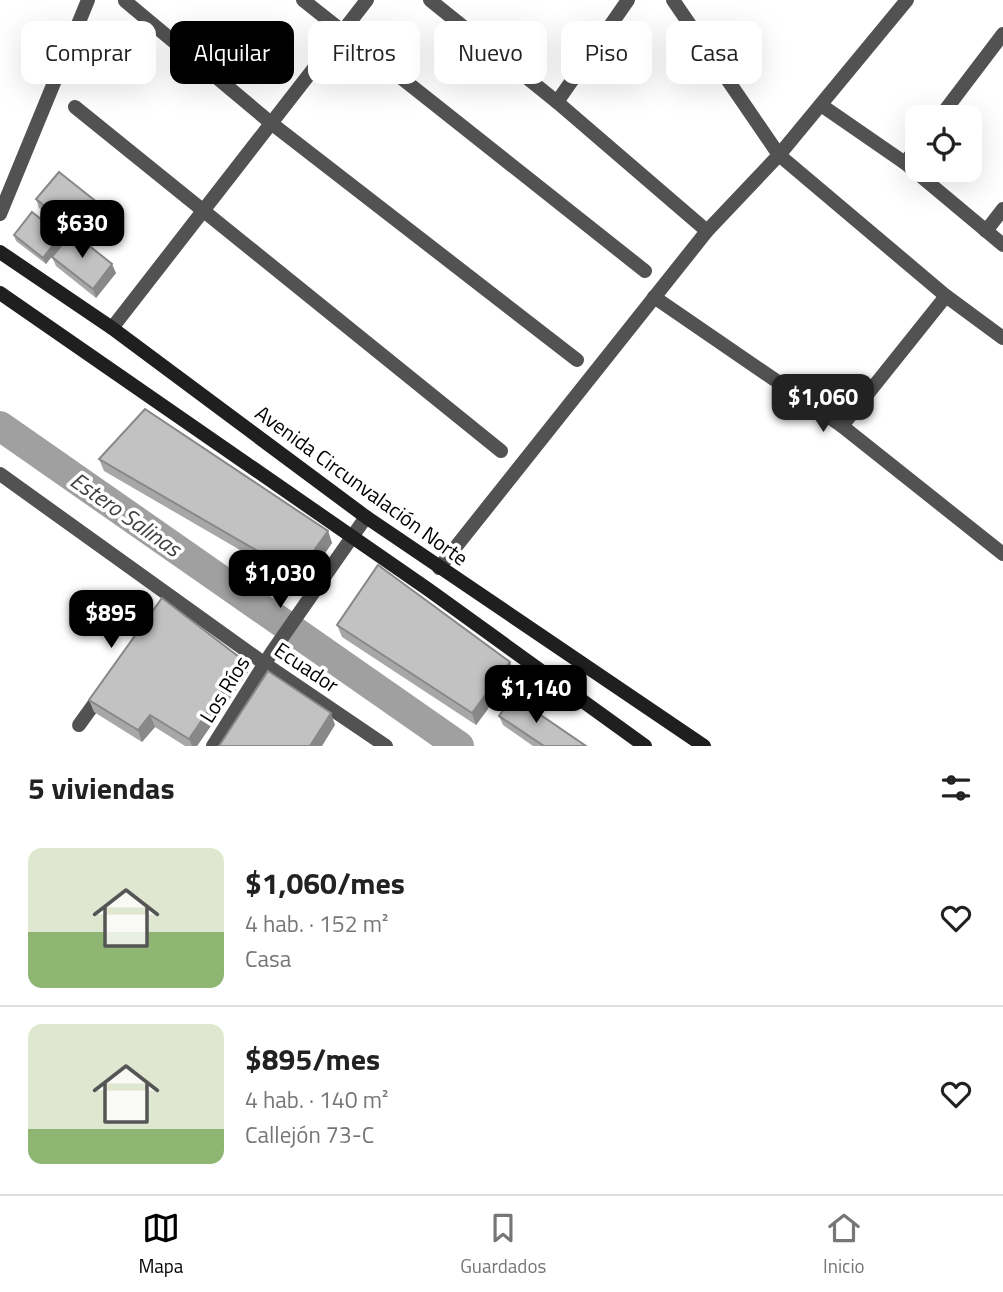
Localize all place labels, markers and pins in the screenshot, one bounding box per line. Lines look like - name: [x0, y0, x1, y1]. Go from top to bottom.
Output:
- pin: $630: [41, 201, 123, 260]
- pin: $1,060: [766, 374, 880, 434]
- pin: $1,030: [223, 550, 337, 610]
- pin: $895: [70, 590, 152, 650]
- pin: $1,140: [479, 666, 593, 725]

